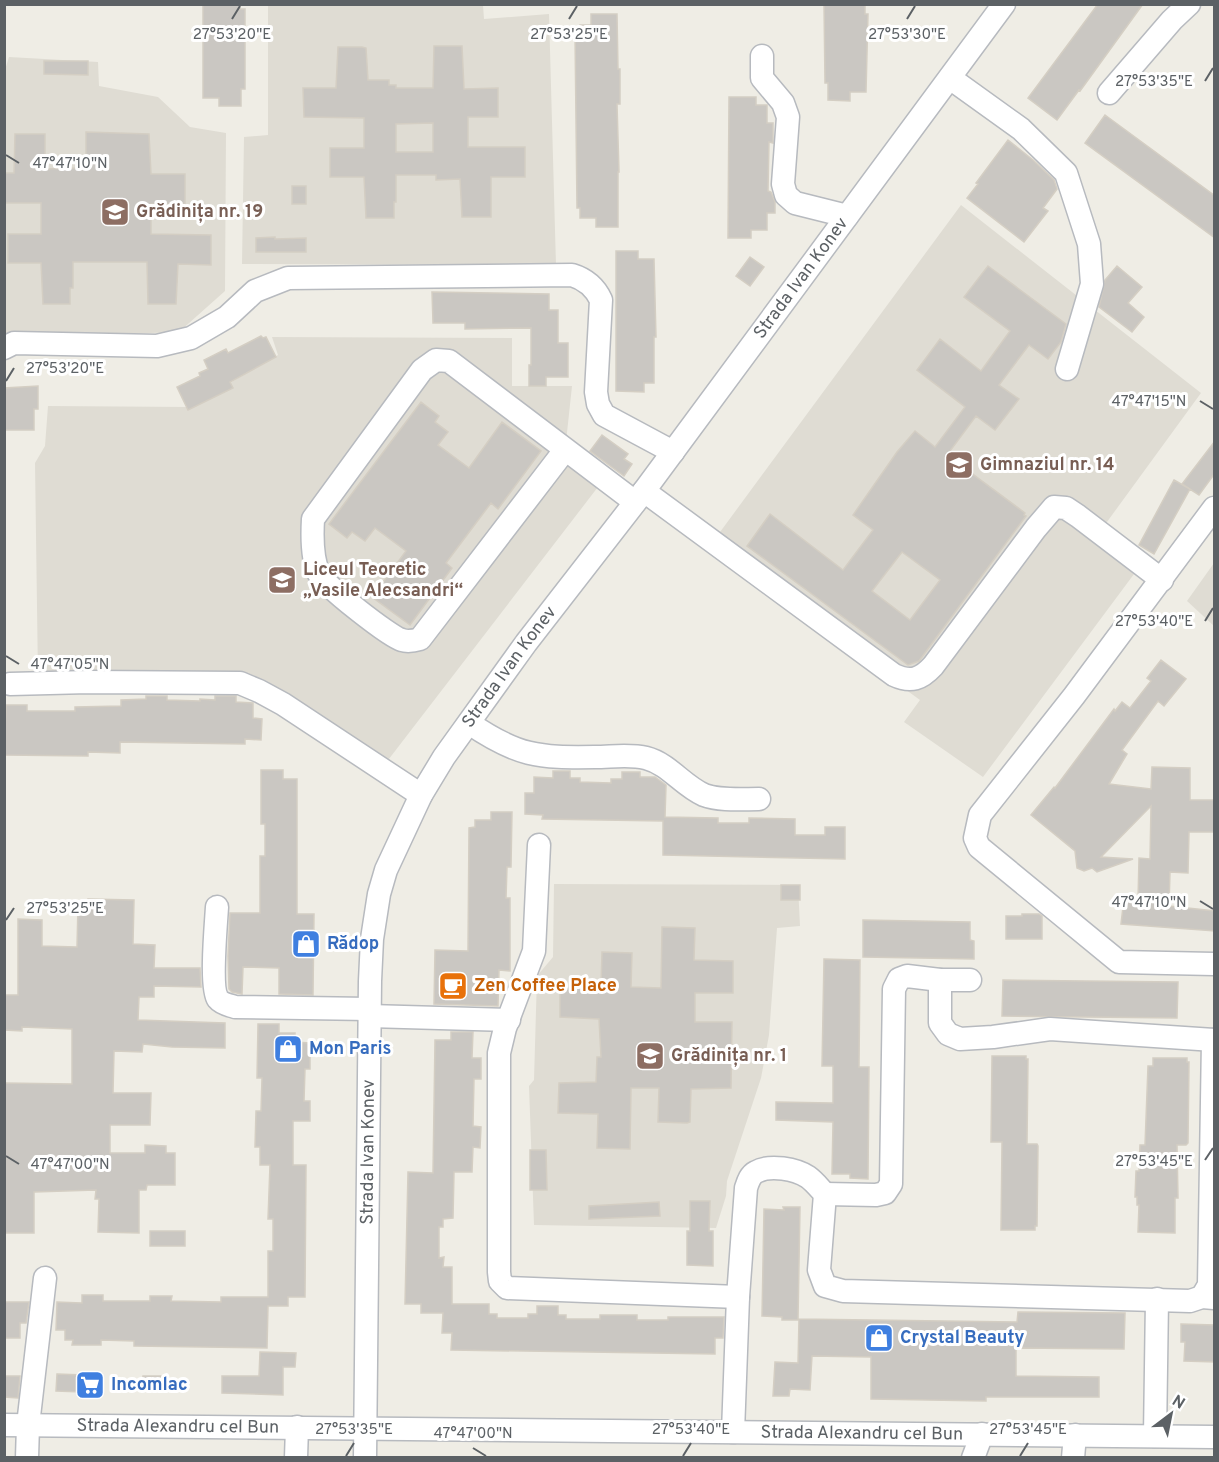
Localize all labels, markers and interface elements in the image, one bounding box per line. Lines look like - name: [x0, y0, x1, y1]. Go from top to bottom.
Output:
- text: 27°53'20"E: [193, 26, 271, 45]
- text: 27°53'25"E: [530, 26, 608, 45]
- text: 27°53'30"E: [868, 26, 946, 45]
- text: 27°53'35"E: [1115, 73, 1193, 92]
- text: 47°47'10"N: [32, 155, 108, 174]
- school or university icon: Grădinița nr. 19: [99, 196, 131, 228]
- place label: Grădinița nr. 19: [136, 201, 263, 224]
- street label: Strada Ivan Konev: [749, 213, 854, 344]
- text: 27°53'20"E: [26, 360, 104, 379]
- text: 47°47'15"N: [1112, 393, 1186, 412]
- school or university icon: Gimnaziul nr. 14: [943, 449, 975, 481]
- place label: Gimnaziul nr. 14: [980, 454, 1115, 477]
- place label: Liceul Teoretic „Vasile Alecsandri“: [303, 559, 463, 603]
- school or university icon: Liceul Teoretic „Vasile Alecsandri“: [266, 564, 298, 596]
- street label: Strada Ivan Konev: [457, 602, 562, 732]
- text: 27°53'40"E: [1115, 613, 1193, 632]
- text: 47°47'05"N: [31, 656, 109, 675]
- text: 47°47'10"N: [1111, 894, 1187, 913]
- text: 27°53'25"E: [26, 900, 104, 919]
- shop icon: Rădop: [290, 928, 322, 960]
- place label: Rădop: [327, 933, 379, 956]
- cafe icon: Zen Coffee Place: [437, 970, 469, 1002]
- place label: Zen Coffee Place: [474, 975, 617, 998]
- shop icon: Mon Paris: [272, 1033, 304, 1065]
- place label: Mon Paris: [309, 1038, 391, 1061]
- school or university icon: Grădinița nr. 1: [634, 1040, 666, 1072]
- place label: Grădinița nr. 1: [671, 1045, 787, 1068]
- street label: Strada Ivan Konev: [356, 1079, 380, 1225]
- text: 27°53'45"E: [1115, 1153, 1193, 1172]
- text: 47°47'00"N: [30, 1156, 110, 1175]
- shop icon: Crystal Beauty: [863, 1322, 895, 1354]
- place label: Crystal Beauty: [900, 1327, 1025, 1350]
- supermarket icon: Incomlac: [74, 1369, 106, 1401]
- place label: Incomlac: [111, 1374, 188, 1397]
- north arrow: [1141, 1384, 1201, 1444]
- text: N: [1168, 1391, 1188, 1415]
- street label: Strada Alexandru cel Bun: [77, 1414, 279, 1439]
- text: 27°53'35"E: [315, 1421, 393, 1440]
- text: 27°53'40"E: [652, 1421, 730, 1440]
- street label: Strada Alexandru cel Bun: [761, 1421, 963, 1446]
- text: 27°53'45"E: [989, 1421, 1067, 1440]
- text: 47°47'00"N: [433, 1425, 513, 1444]

